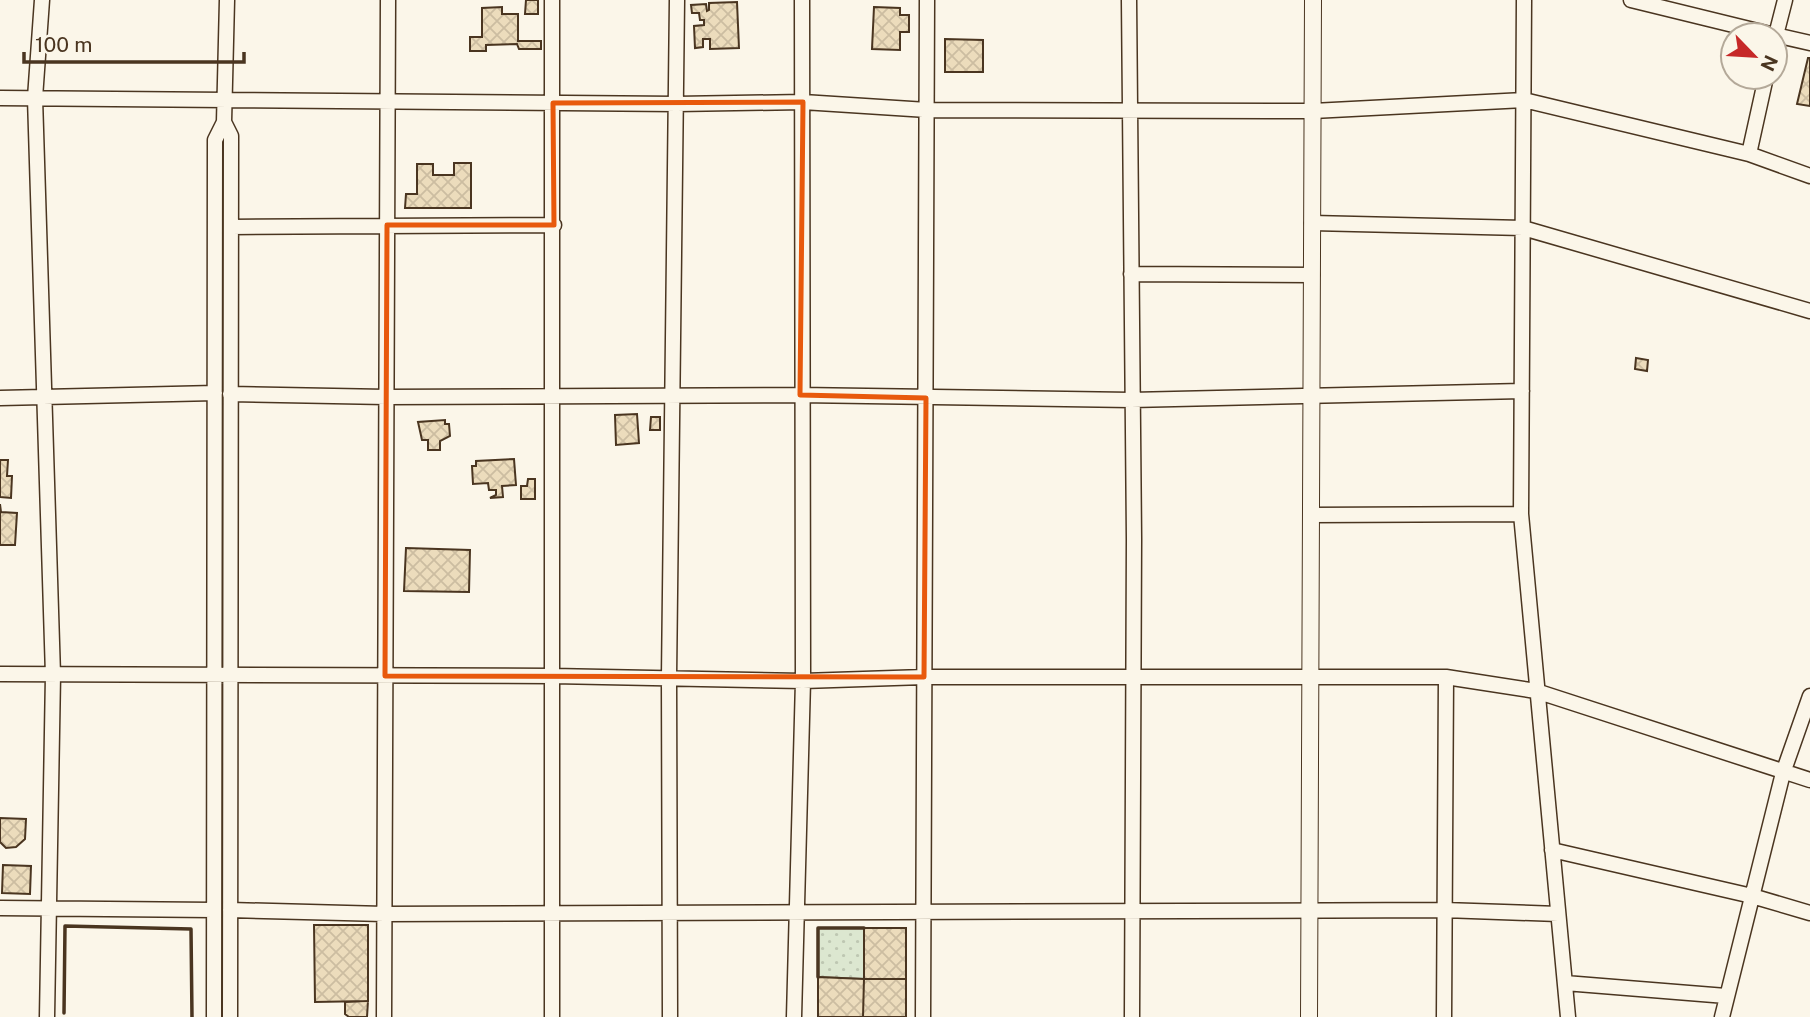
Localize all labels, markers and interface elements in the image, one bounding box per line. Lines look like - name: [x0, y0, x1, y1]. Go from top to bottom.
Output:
- scale bar: [24, 21, 245, 65]
- north arrow: [1719, 21, 1789, 91]
- text: 100 m: [35, 32, 92, 57]
- text: N: [1756, 52, 1783, 75]

